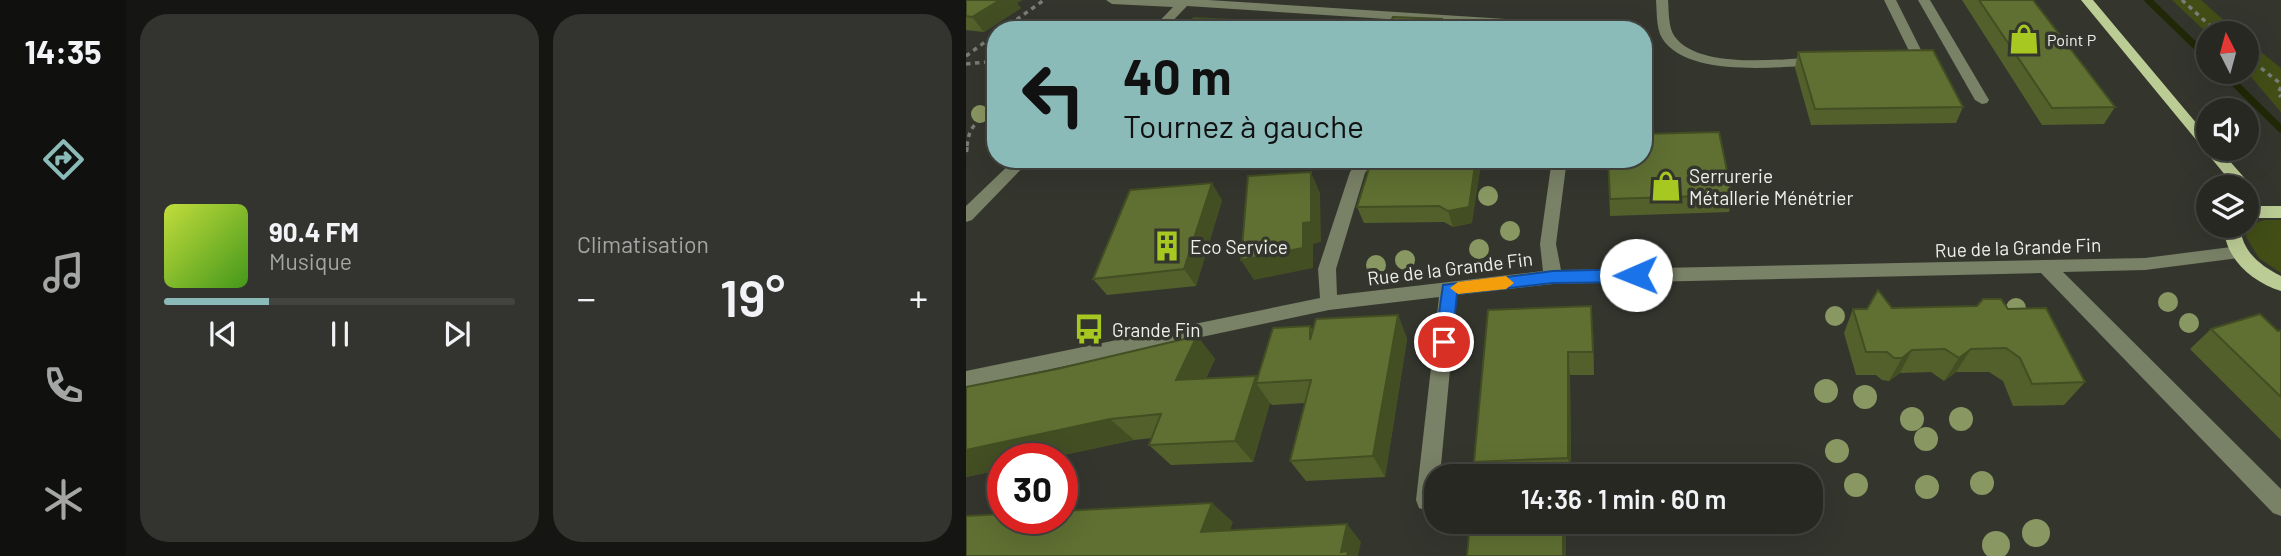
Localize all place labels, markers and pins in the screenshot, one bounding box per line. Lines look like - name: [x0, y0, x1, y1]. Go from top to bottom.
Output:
- shop icon: Point P: [2007, 22, 2041, 56]
- place label: Point P: [2047, 30, 2096, 49]
- place label: Serrurerie Métallerie Ménétrier: [1689, 164, 1853, 209]
- shop icon: Serrurerie Métallerie Ménétrier: [1649, 169, 1683, 203]
- building icon: Eco Service: [1150, 229, 1184, 263]
- place label: Eco Service: [1190, 235, 1288, 258]
- bus stop icon: Grande Fin: [1072, 312, 1106, 346]
- pin: [1414, 312, 1474, 372]
- place label: Grande Fin: [1112, 318, 1201, 341]

